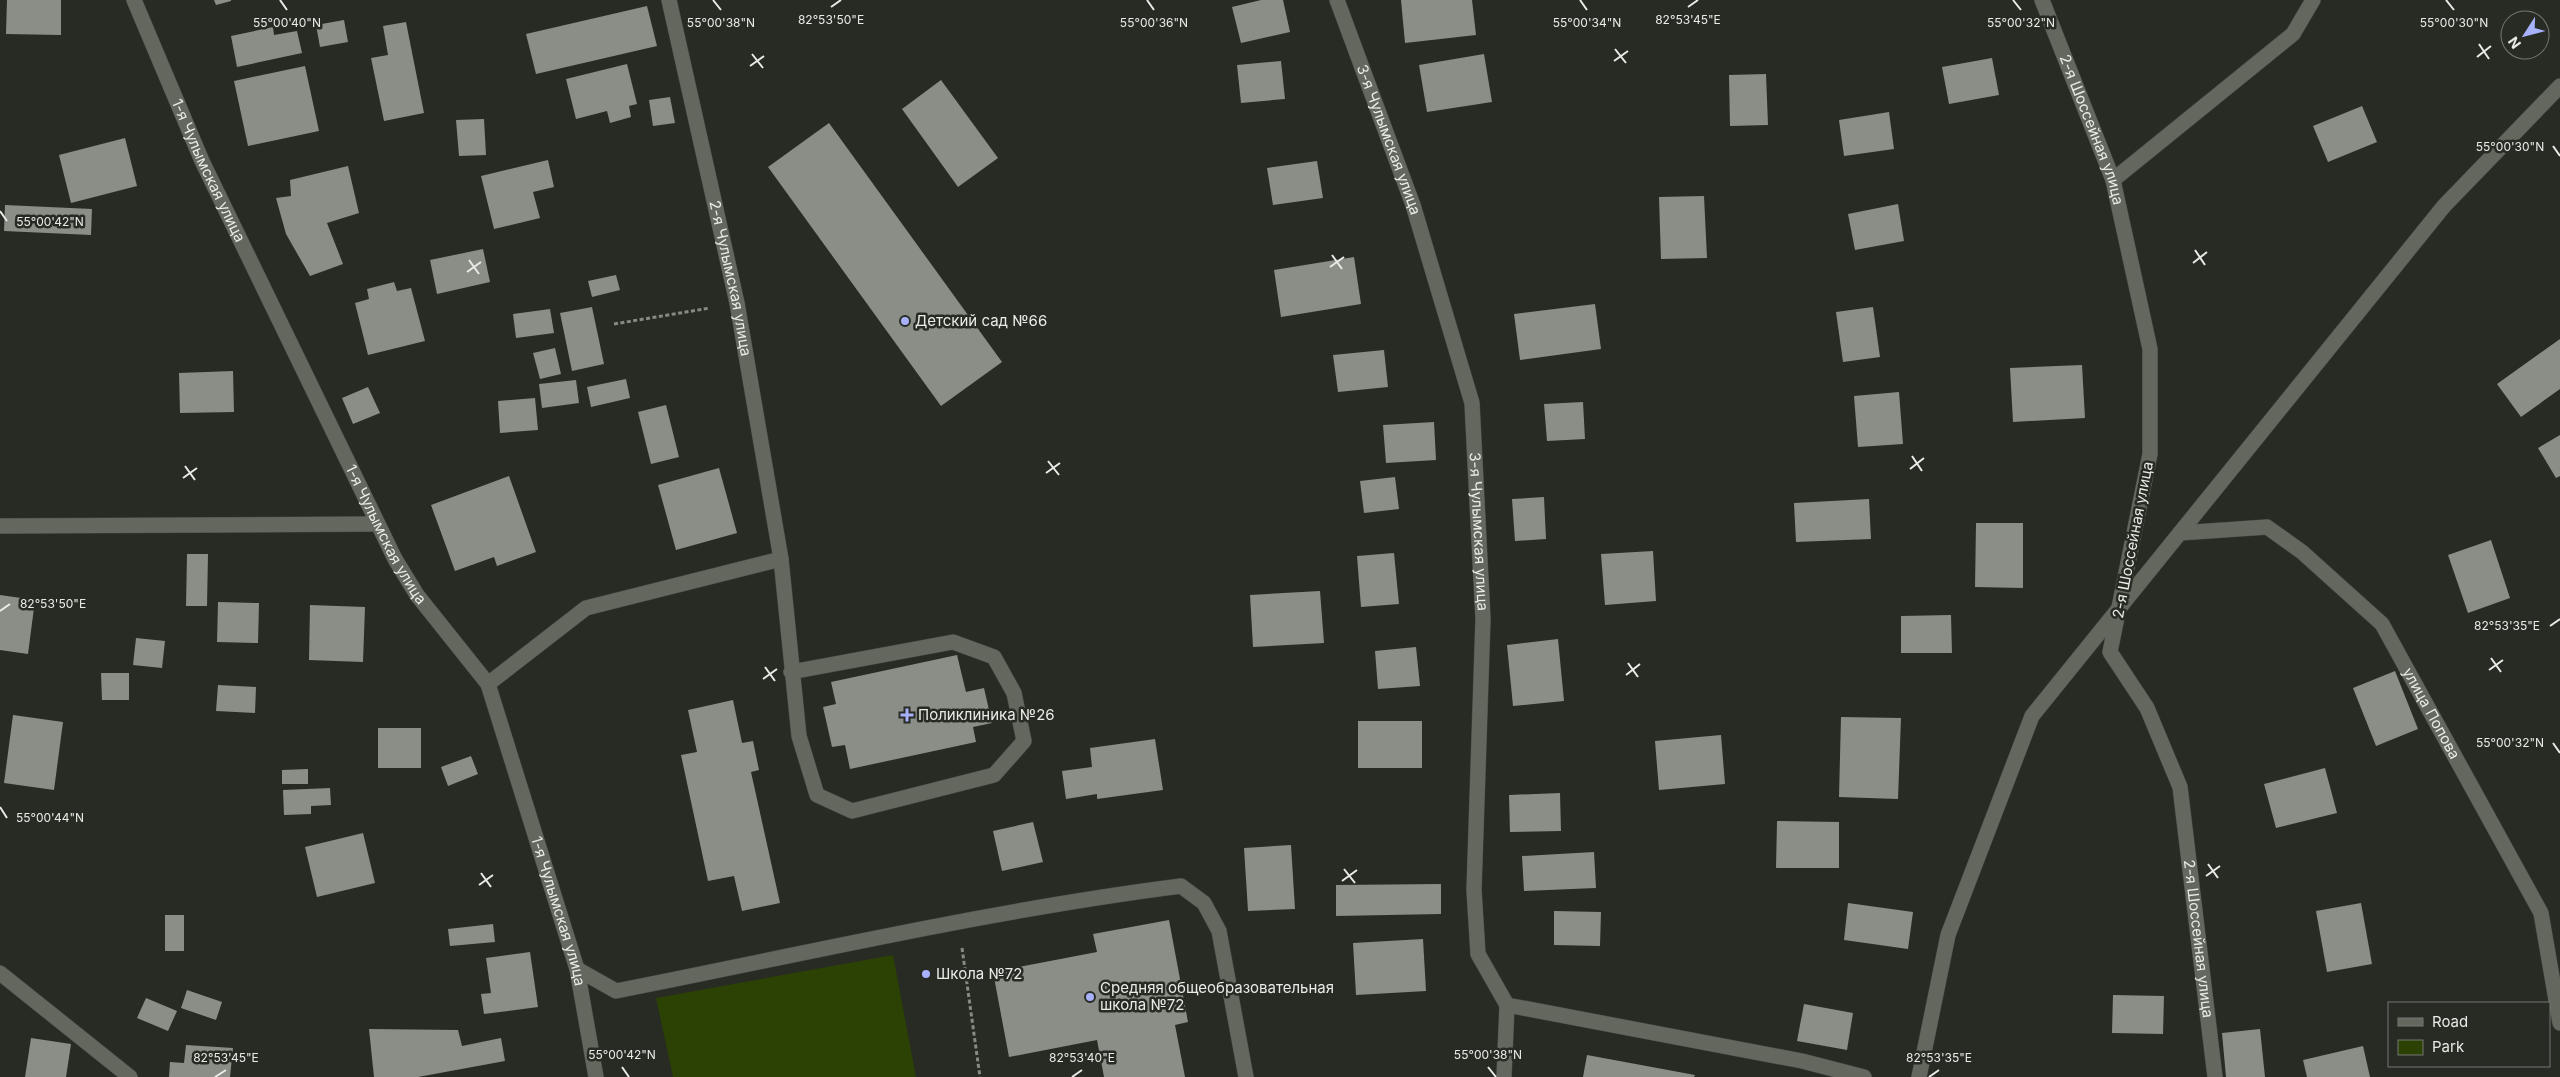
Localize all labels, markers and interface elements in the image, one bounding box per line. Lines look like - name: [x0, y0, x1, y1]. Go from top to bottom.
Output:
- north arrow: [2500, 10, 2550, 60]
- text: 82°53'50"E: [798, 12, 864, 27]
- text: 82°53'45"E: [1655, 12, 1721, 27]
- text: 55°00'40"N: [253, 15, 321, 30]
- text: 55°00'38"N: [687, 15, 755, 30]
- text: 55°00'36"N: [1120, 15, 1188, 30]
- text: 55°00'34"N: [1553, 15, 1621, 30]
- text: 55°00'32"N: [1987, 15, 2055, 30]
- text: 55°00'30"N: [2420, 15, 2488, 30]
- text: N: [2504, 34, 2524, 52]
- street label: 2-я Шоссейная улица: [2055, 52, 2128, 206]
- street label: 3-я Чулымская улица: [1353, 62, 1425, 217]
- street label: 1-я Чулымская улица: [168, 96, 250, 245]
- text: 55°00'30"N: [2476, 139, 2544, 154]
- street label: 2-я Чулымская улица: [705, 199, 756, 357]
- text: 55°00'42"N: [16, 214, 84, 229]
- place label: Детский сад №66: [915, 311, 1047, 330]
- marker: Детский сад №66: [899, 315, 911, 327]
- street label: 3-я Чулымская улица: [1466, 452, 1493, 611]
- street label: 2-я Шоссейная улица: [2108, 460, 2157, 620]
- street label: 1-я Чулымская улица: [342, 461, 431, 608]
- text: 82°53'50"E: [20, 596, 86, 611]
- text: 82°53'35"E: [2474, 618, 2540, 633]
- street label: улица Попова: [2399, 664, 2465, 762]
- place label: Поликлиника №26: [918, 705, 1055, 724]
- marker: Поликлиника №26: [900, 708, 914, 722]
- text: 55°00'32"N: [2476, 735, 2544, 750]
- text: 55°00'44"N: [16, 810, 84, 825]
- street label: 1-я Чулымская улица: [527, 834, 590, 987]
- street label: 2-я Шоссейная улица: [2180, 858, 2218, 1019]
- place label: Школа №72: [936, 964, 1022, 983]
- marker: Школа №72: [920, 968, 932, 980]
- place label: Средняя общеобразовательная школа №72: [1100, 978, 1334, 1014]
- marker: Средняя общеобразовательная школа №72: [1084, 991, 1096, 1003]
- legend: [2388, 1002, 2550, 1067]
- text: Road: [2432, 1012, 2468, 1031]
- text: Park: [2432, 1037, 2465, 1056]
- text: 55°00'42"N: [588, 1047, 656, 1062]
- text: 55°00'38"N: [1454, 1047, 1522, 1062]
- text: 82°53'45"E: [193, 1050, 259, 1065]
- text: 82°53'40"E: [1049, 1050, 1115, 1065]
- text: 82°53'35"E: [1906, 1050, 1972, 1065]

